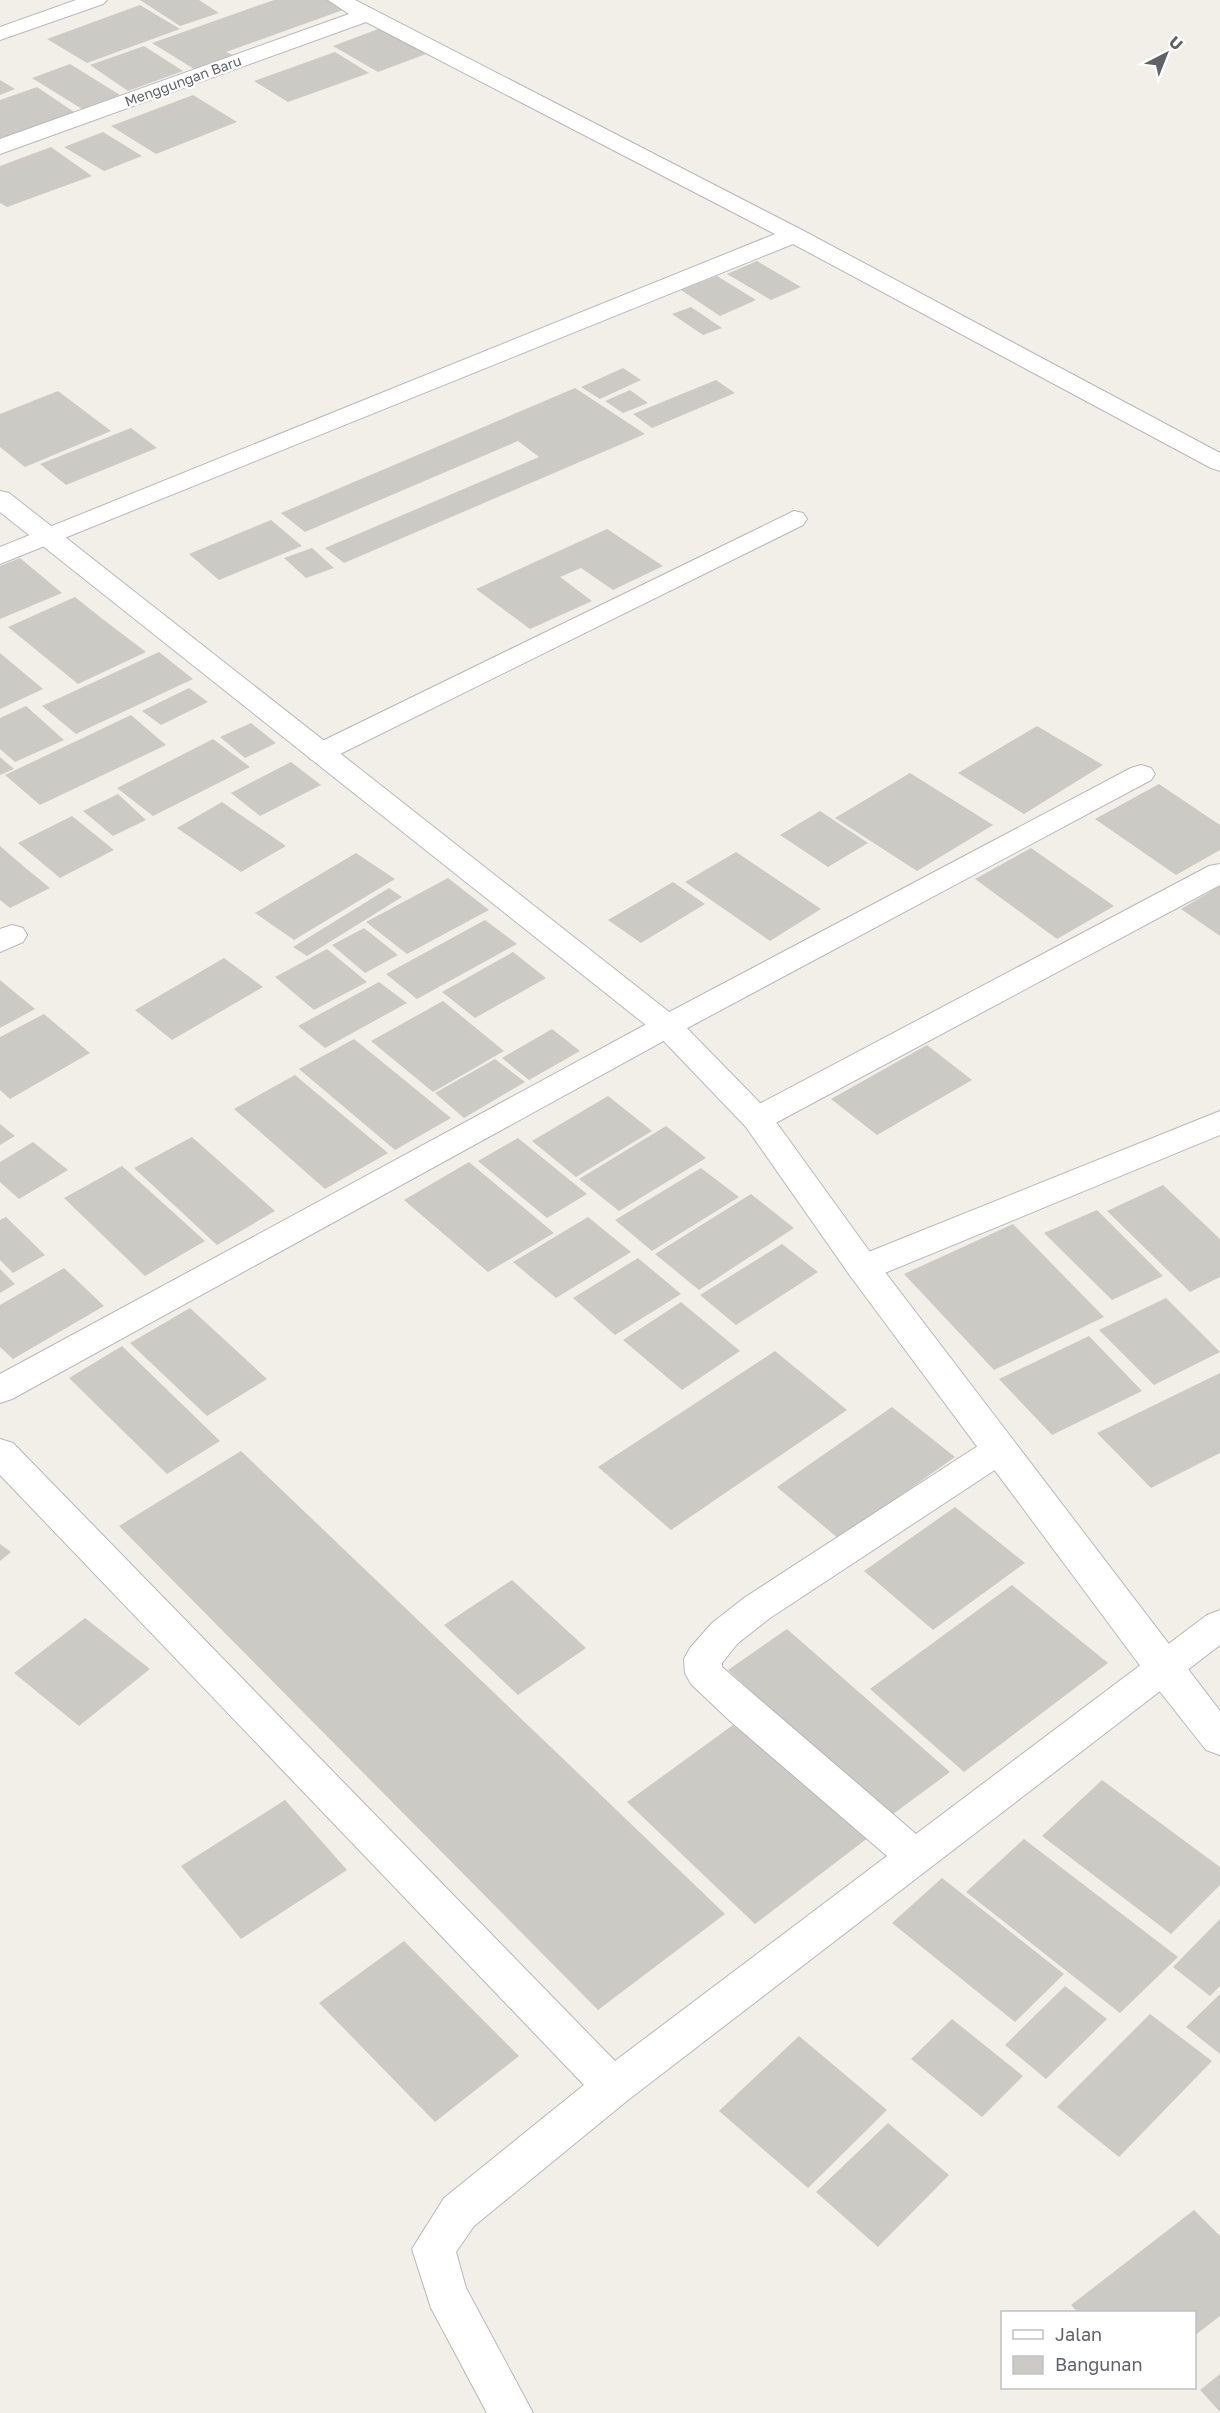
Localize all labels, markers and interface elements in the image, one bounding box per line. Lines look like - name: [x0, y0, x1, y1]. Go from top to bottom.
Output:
- north arrow: [1136, 24, 1196, 84]
- text: U: [1165, 32, 1187, 54]
- street label: Menggungan Baru: [122, 52, 243, 110]
- legend: [1001, 2311, 1196, 2389]
- text: Jalan: [1055, 2323, 1102, 2345]
- text: Bangunan: [1055, 2353, 1143, 2375]

